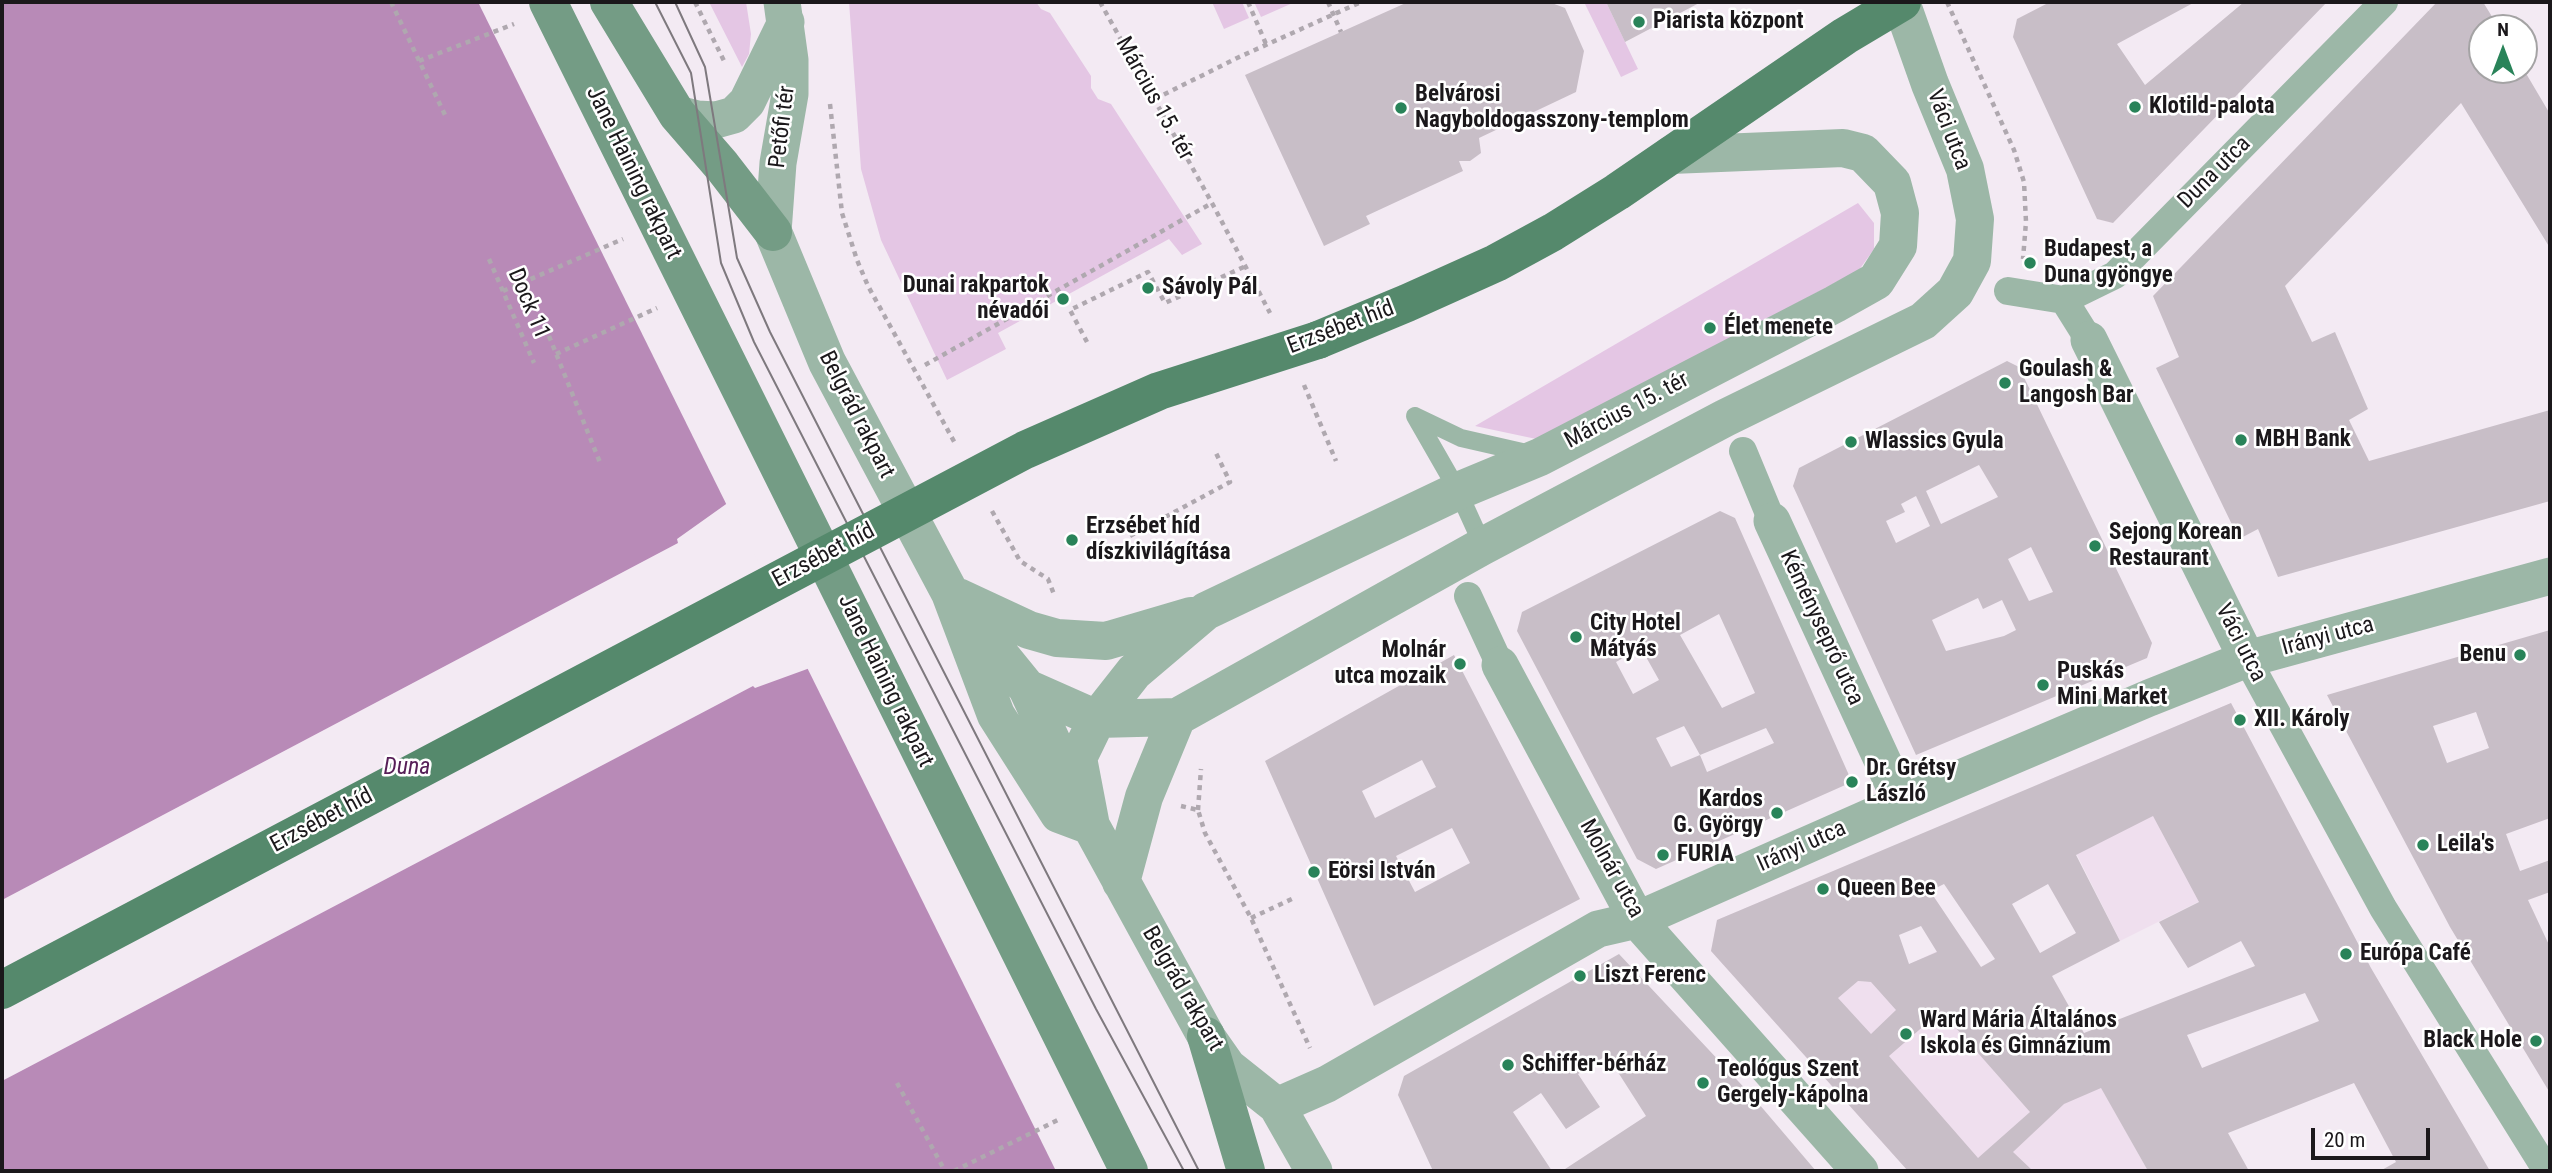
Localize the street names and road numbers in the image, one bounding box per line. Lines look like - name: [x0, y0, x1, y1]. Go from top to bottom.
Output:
- street label: Március 15. tér: [1109, 33, 1199, 165]
- street label: Jane Haining rakpart: [579, 82, 687, 264]
- street label: Petőfi tér: [764, 84, 802, 170]
- street label: Váci utca: [1920, 86, 1976, 174]
- street label: Duna utca: [2173, 131, 2257, 215]
- street label: Dock 11: [501, 265, 555, 343]
- street label: Erzsébet híd: [1284, 295, 1398, 361]
- street label: Belgrád rakpart: [812, 347, 900, 483]
- street label: Március 15. tér: [1560, 367, 1694, 455]
- street label: Erzsébet híd: [768, 518, 880, 594]
- street label: Kéményseprő utca: [1773, 546, 1869, 710]
- street label: Jane Haining rakpart: [831, 590, 939, 772]
- street label: Váci utca: [2209, 599, 2271, 687]
- street label: Irányi utca: [2279, 611, 2377, 663]
- street label: Erzsébet híd: [266, 783, 378, 859]
- street label: Molnár utca: [1573, 815, 1649, 923]
- street label: Irányi utca: [1753, 815, 1851, 879]
- street label: Belgrád rakpart: [1135, 922, 1229, 1056]

